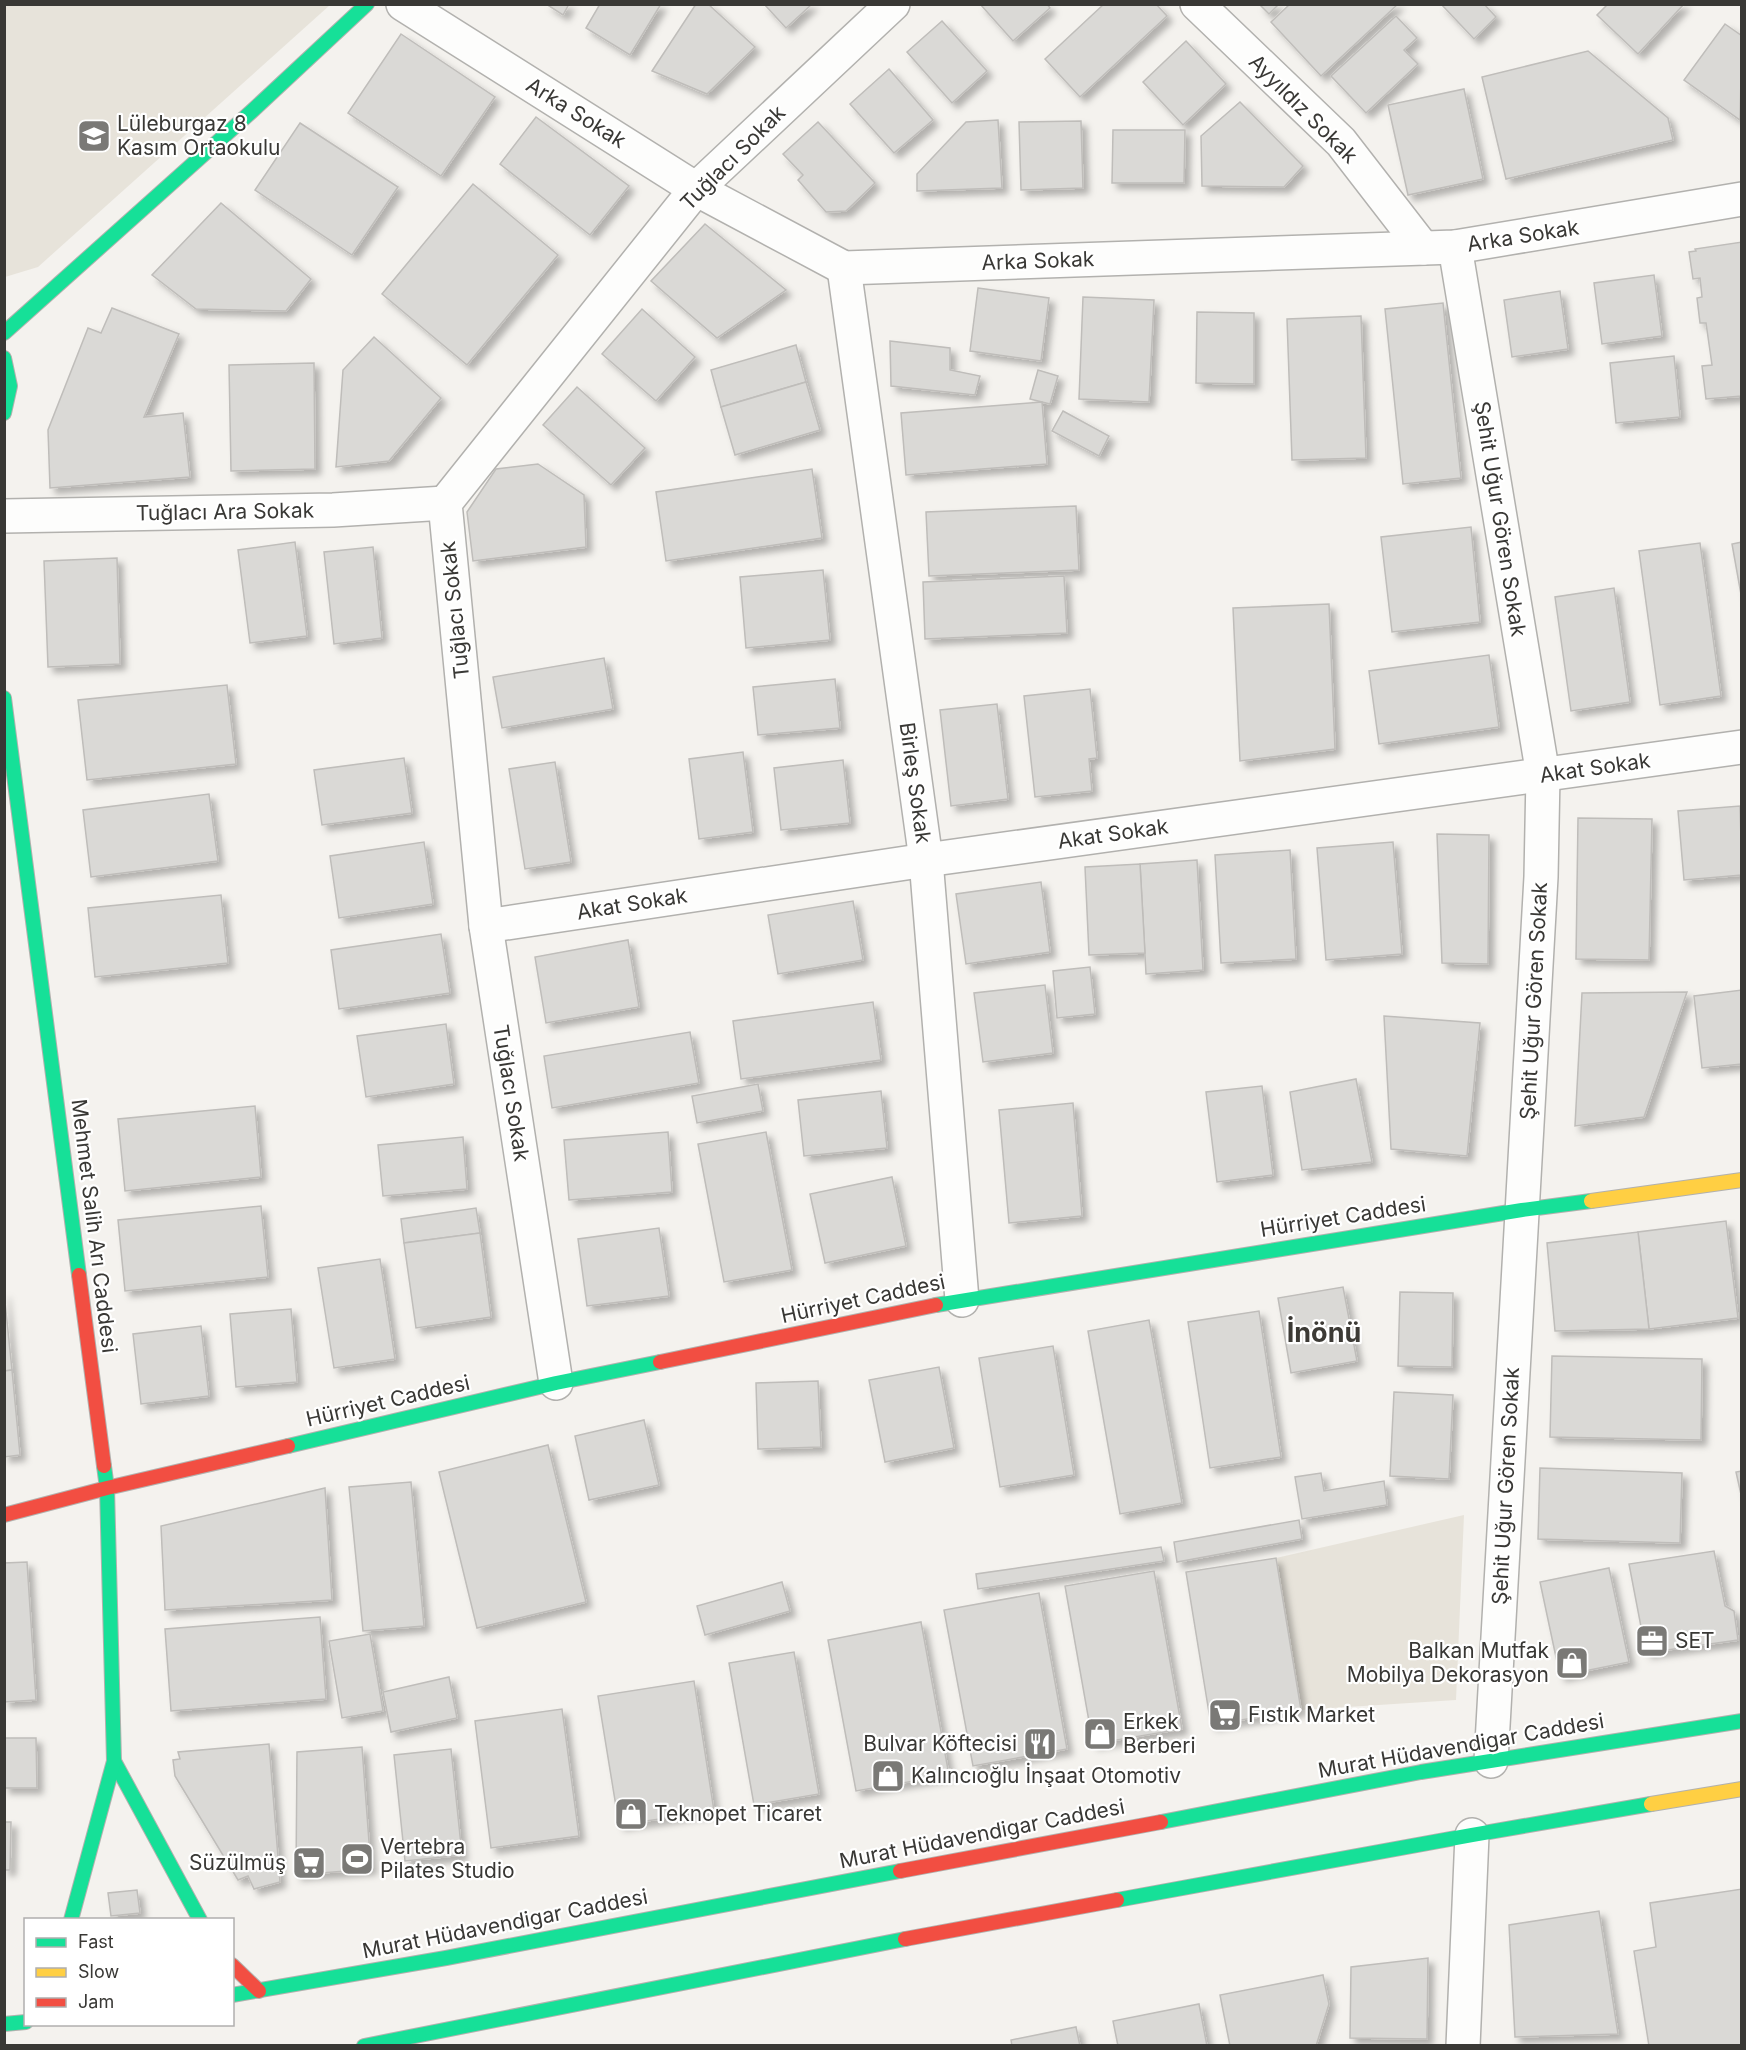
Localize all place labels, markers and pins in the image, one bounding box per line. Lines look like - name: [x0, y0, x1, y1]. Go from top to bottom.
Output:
- place label: Lüleburgaz 8 Kasım Ortaokulu: [117, 111, 280, 160]
- school or university icon: Lüleburgaz 8 Kasım Ortaokulu: [76, 118, 112, 154]
- office icon: SET: [1634, 1623, 1670, 1659]
- place label: SET: [1675, 1628, 1715, 1653]
- place label: Balkan Mutfak Mobilya Dekorasyon: [1347, 1638, 1549, 1687]
- shop icon: Balkan Mutfak Mobilya Dekorasyon: [1554, 1645, 1590, 1681]
- supermarket icon: Fıstık Market: [1207, 1697, 1243, 1733]
- place label: Fıstık Market: [1248, 1702, 1375, 1727]
- place label: Erkek Berberi: [1123, 1709, 1196, 1758]
- shop icon: Erkek Berberi: [1082, 1716, 1118, 1752]
- restaurant icon: Bulvar Köftecisi: [1022, 1726, 1058, 1762]
- place label: Bulvar Köftecisi: [863, 1731, 1017, 1756]
- shop icon: Kalıncıoğlu İnşaat Otomotiv: [870, 1758, 906, 1794]
- place label: Kalıncıoğlu İnşaat Otomotiv: [911, 1762, 1181, 1788]
- shop icon: Teknopet Ticaret: [613, 1796, 649, 1832]
- place label: Teknopet Ticaret: [654, 1801, 822, 1826]
- place label: Vertebra Pilates Studio: [380, 1834, 515, 1883]
- sports icon: Vertebra Pilates Studio: [339, 1841, 375, 1877]
- supermarket icon: Süzülmüş: [291, 1845, 327, 1881]
- place label: Süzülmüş: [189, 1850, 286, 1875]

